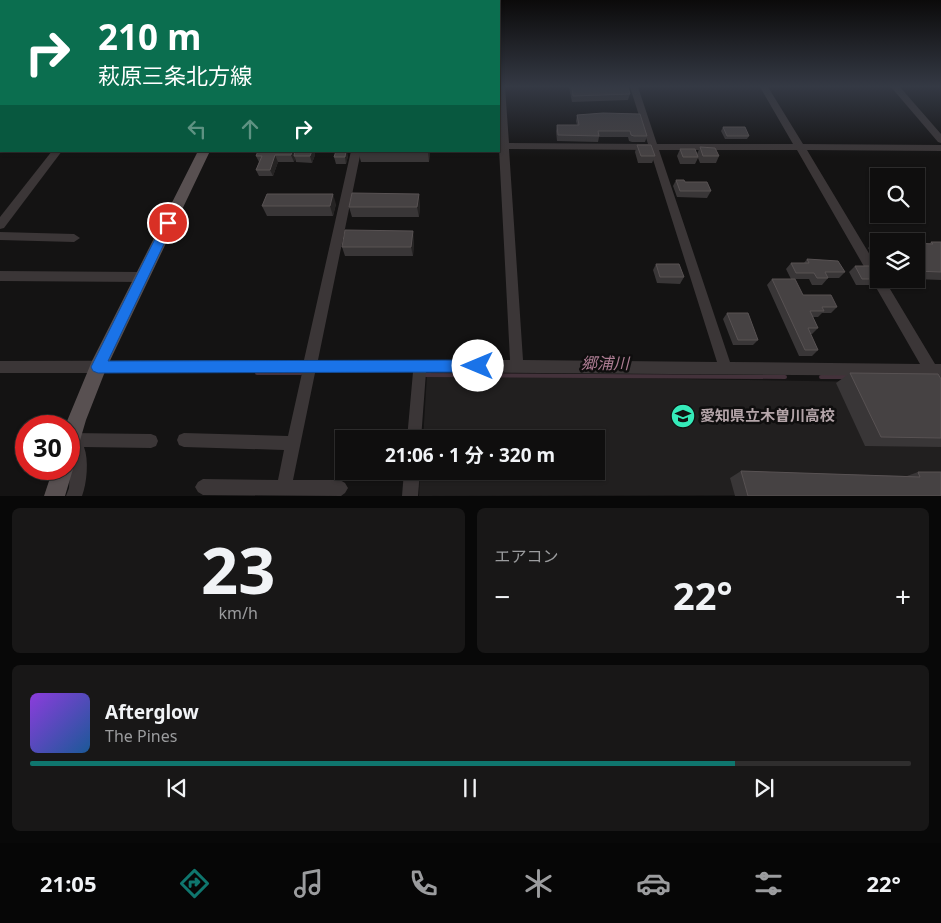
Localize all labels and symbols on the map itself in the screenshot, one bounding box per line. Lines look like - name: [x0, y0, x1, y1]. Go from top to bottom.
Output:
- pin: [147, 202, 189, 244]
- position arrow: [451, 339, 503, 391]
- water label: 郷浦川: [581, 352, 631, 374]
- school or university icon: 愛知県立木曽川高校: [670, 403, 696, 429]
- place label: 愛知県立木曽川高校: [700, 405, 835, 425]
- speed limit sign: 30: [15, 415, 80, 480]

